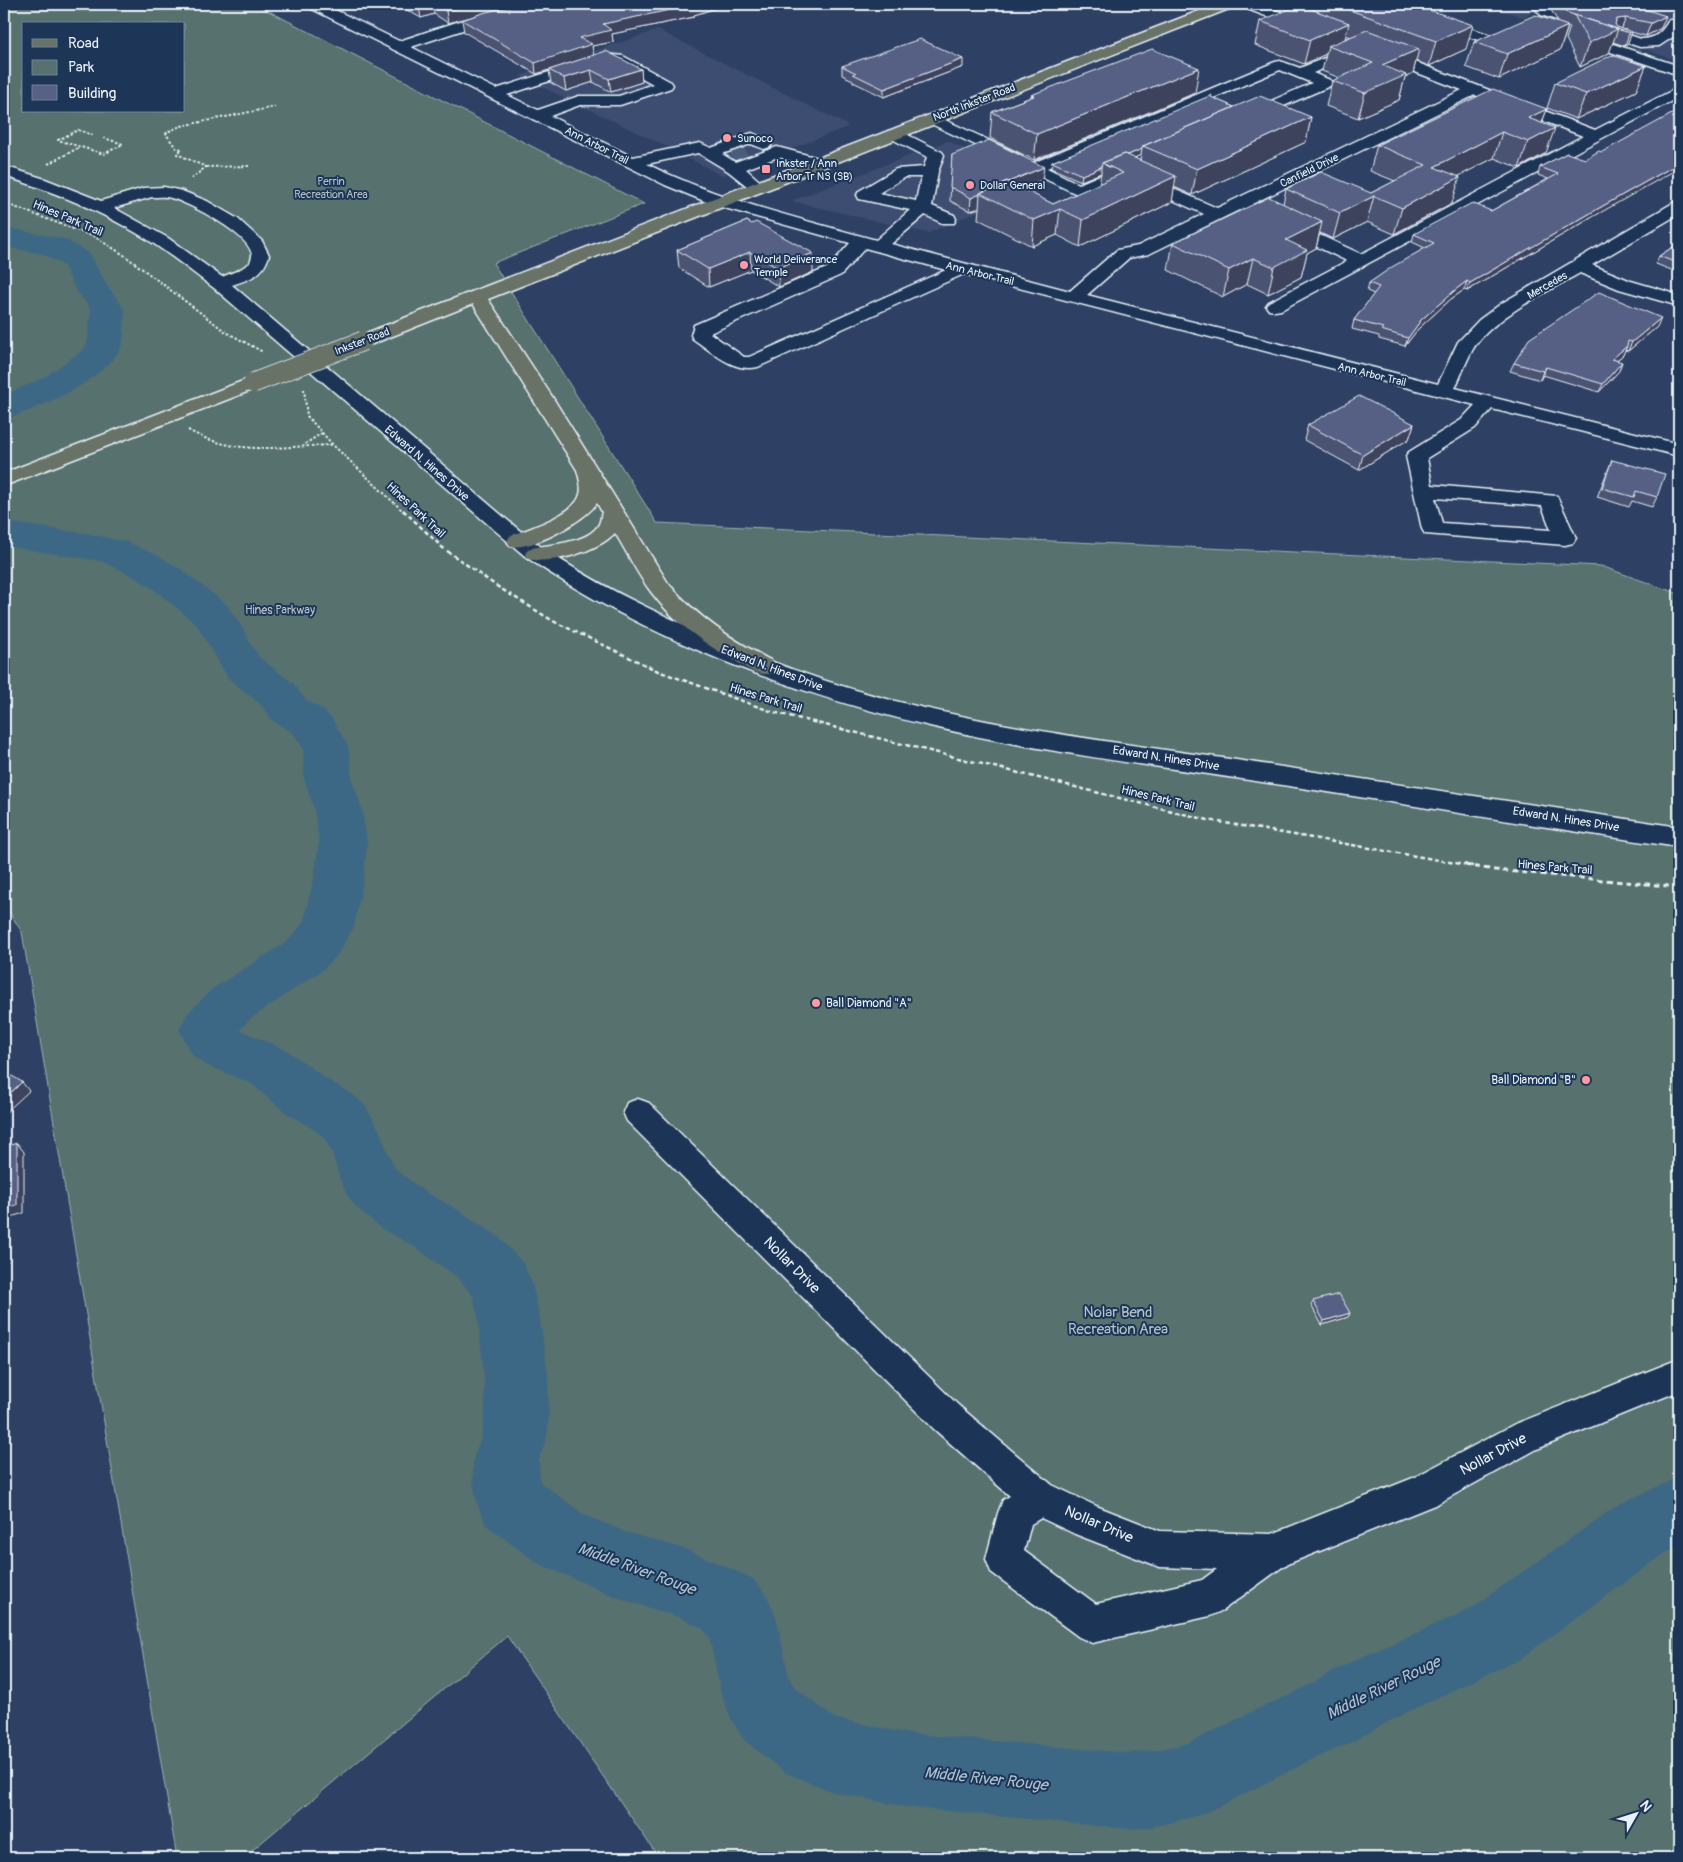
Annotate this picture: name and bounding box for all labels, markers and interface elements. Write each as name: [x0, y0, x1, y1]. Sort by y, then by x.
legend: [22, 22, 185, 112]
text: Road: [68, 34, 99, 53]
text: Park: [68, 58, 95, 77]
street label: North Inkster Road: [931, 81, 1017, 124]
text: Building: [68, 84, 116, 103]
street label: Ann Arbor Trail: [563, 124, 631, 167]
marker: Sunoco: [721, 132, 733, 144]
place label: Sunoco: [737, 132, 773, 145]
street label: Canfield Drive: [1278, 150, 1341, 190]
place label: Inkster / Ann Arbor Tr NS (SB): [776, 157, 853, 183]
marker: Inkster / Ann Arbor Tr NS (SB): [760, 163, 772, 175]
park label: Perrin Recreation Area: [294, 175, 368, 201]
marker: Dollar General: [964, 179, 976, 191]
place label: Dollar General: [980, 179, 1045, 192]
street label: Hines Park Trail: [30, 197, 105, 240]
place label: World Deliverance Temple: [754, 253, 838, 279]
marker: World Deliverance Temple: [738, 259, 750, 271]
street label: Ann Arbor Trail: [944, 259, 1015, 288]
street label: Mercedes: [1525, 269, 1570, 302]
street label: Inkster Road: [333, 325, 391, 358]
street label: Ann Arbor Trail: [1336, 360, 1407, 389]
street label: Edward N. Hines Drive: [381, 422, 472, 504]
street label: Hines Park Trail: [383, 479, 448, 542]
park label: Hines Parkway: [245, 603, 315, 618]
street label: Edward N. Hines Drive: [719, 642, 825, 695]
street label: Hines Park Trail: [728, 680, 804, 717]
street label: Edward N. Hines Drive: [1112, 743, 1220, 774]
street label: Hines Park Trail: [1120, 782, 1196, 815]
street label: Edward N. Hines Drive: [1512, 804, 1620, 835]
street label: Hines Park Trail: [1517, 857, 1593, 878]
place label: Ball Diamond "A": [826, 996, 912, 1011]
marker: Ball Diamond "A": [810, 997, 822, 1009]
place label: Ball Diamond "B": [1491, 1073, 1576, 1088]
marker: Ball Diamond "B": [1580, 1074, 1592, 1086]
street label: Nollar Drive: [759, 1233, 825, 1298]
park label: Nolar Bend Recreation Area: [1068, 1303, 1168, 1339]
street label: Nollar Drive: [1457, 1429, 1530, 1480]
street label: Nollar Drive: [1062, 1501, 1137, 1548]
water label: Middle River Rouge: [575, 1538, 700, 1600]
water label: Middle River Rouge: [1323, 1651, 1445, 1724]
water label: Middle River Rouge: [923, 1763, 1051, 1796]
north arrow: [1610, 1790, 1660, 1840]
text: N: [1636, 1797, 1655, 1815]

